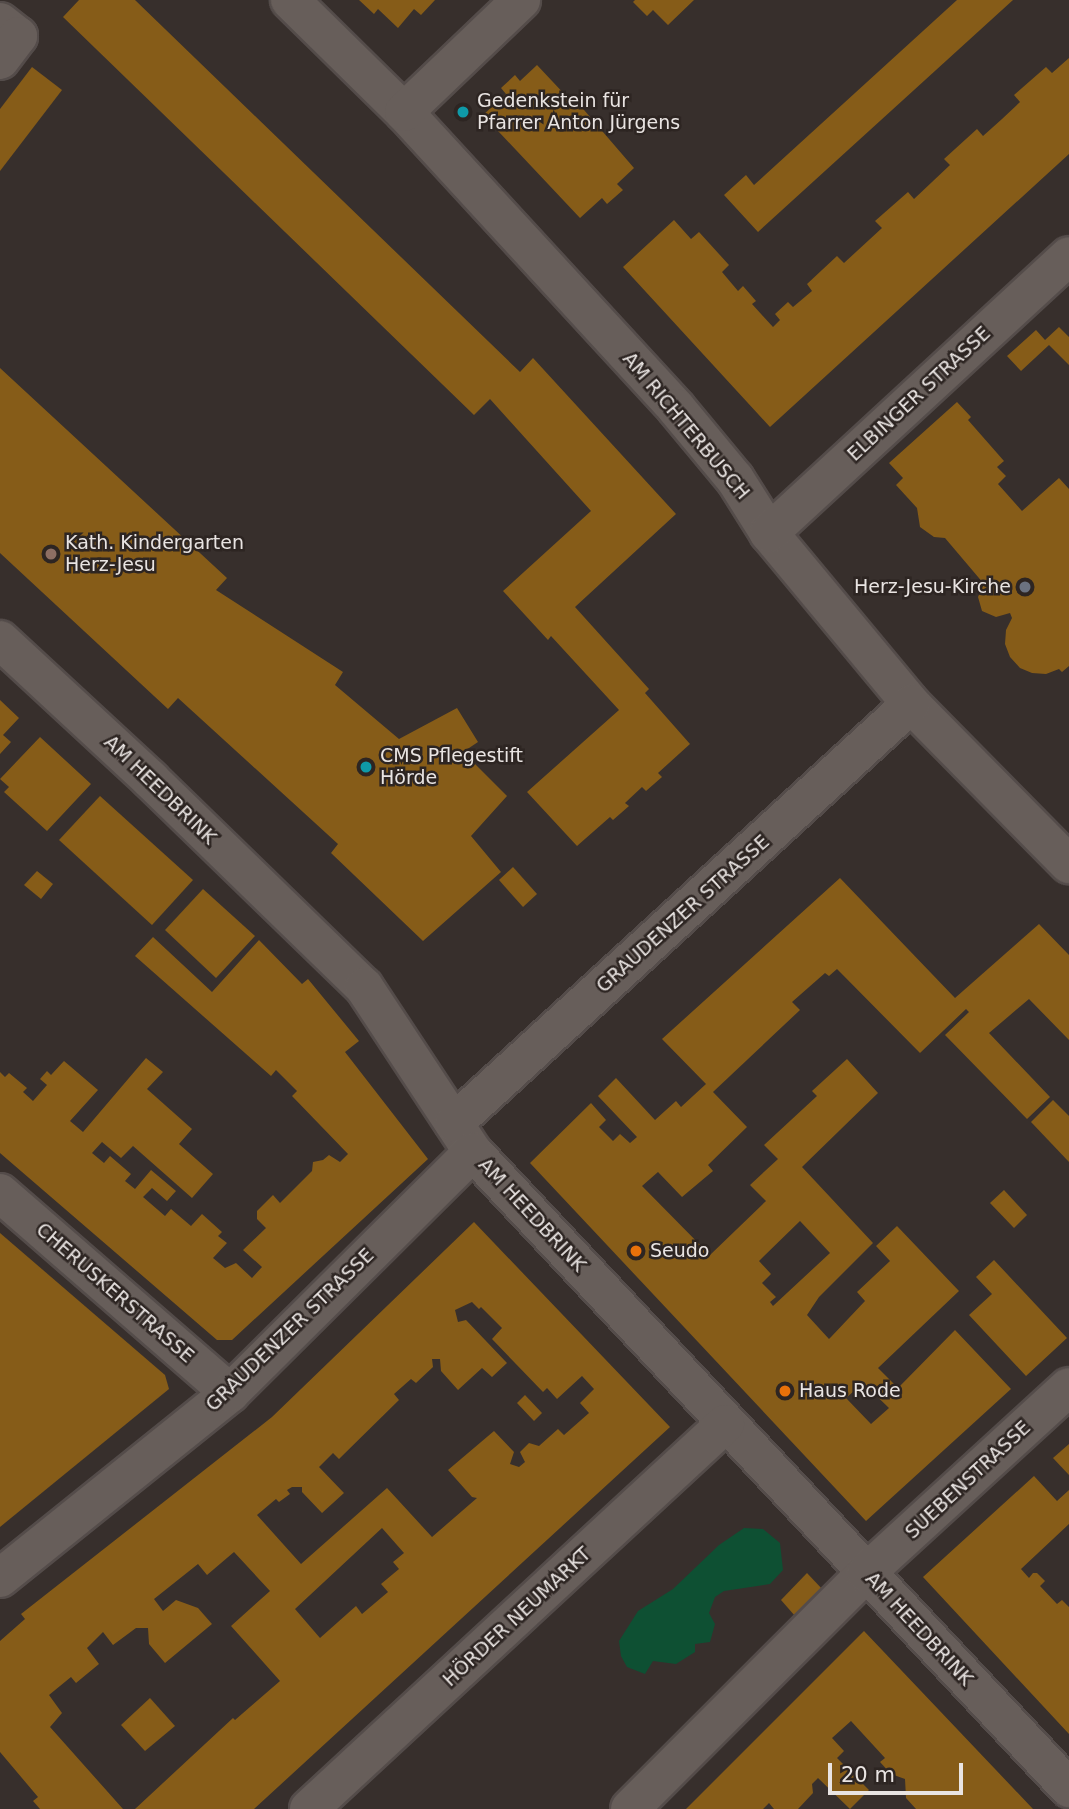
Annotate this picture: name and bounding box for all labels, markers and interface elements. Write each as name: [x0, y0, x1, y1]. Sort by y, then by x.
place label: Gedenkstein für Pfarrer Anton Jürgens: [477, 90, 680, 134]
marker: Gedenkstein für Pfarrer Anton Jürgens: [455, 104, 471, 120]
street label: ELBINGER STRASSE: [843, 322, 995, 466]
street label: AM RICHTERBUSCH: [618, 348, 754, 504]
place label: Kath. Kindergarten Herz-Jesu: [65, 532, 244, 576]
marker: Kath. Kindergarten Herz-Jesu: [43, 546, 59, 562]
place label: Herz-Jesu-Kirche: [854, 576, 1011, 598]
marker: Herz-Jesu-Kirche: [1017, 579, 1033, 595]
street label: AM HEEDBRINK: [99, 731, 221, 849]
place label: CMS Pflegestift Hörde: [380, 745, 523, 789]
marker: CMS Pflegestift Hörde: [358, 759, 374, 775]
street label: GRAUDENZER STRASSE: [592, 830, 774, 998]
street label: AM HEEDBRINK: [474, 1154, 590, 1276]
street label: CHERUSKERSTRASSE: [31, 1218, 199, 1368]
place label: Seudo: [650, 1240, 709, 1262]
marker: Seudo: [628, 1243, 644, 1259]
street label: GRAUDENZER STRASSE: [201, 1244, 379, 1416]
place label: Haus Rode: [799, 1380, 901, 1402]
marker: Haus Rode: [777, 1383, 793, 1399]
street label: SUEBENSTRASSE: [901, 1416, 1035, 1544]
street label: HÖRDER NEUMARKT: [438, 1543, 596, 1691]
street label: AM HEEDBRINK: [861, 1568, 977, 1690]
scale bar: [831, 1750, 966, 1794]
text: 20 m: [841, 1763, 895, 1787]

